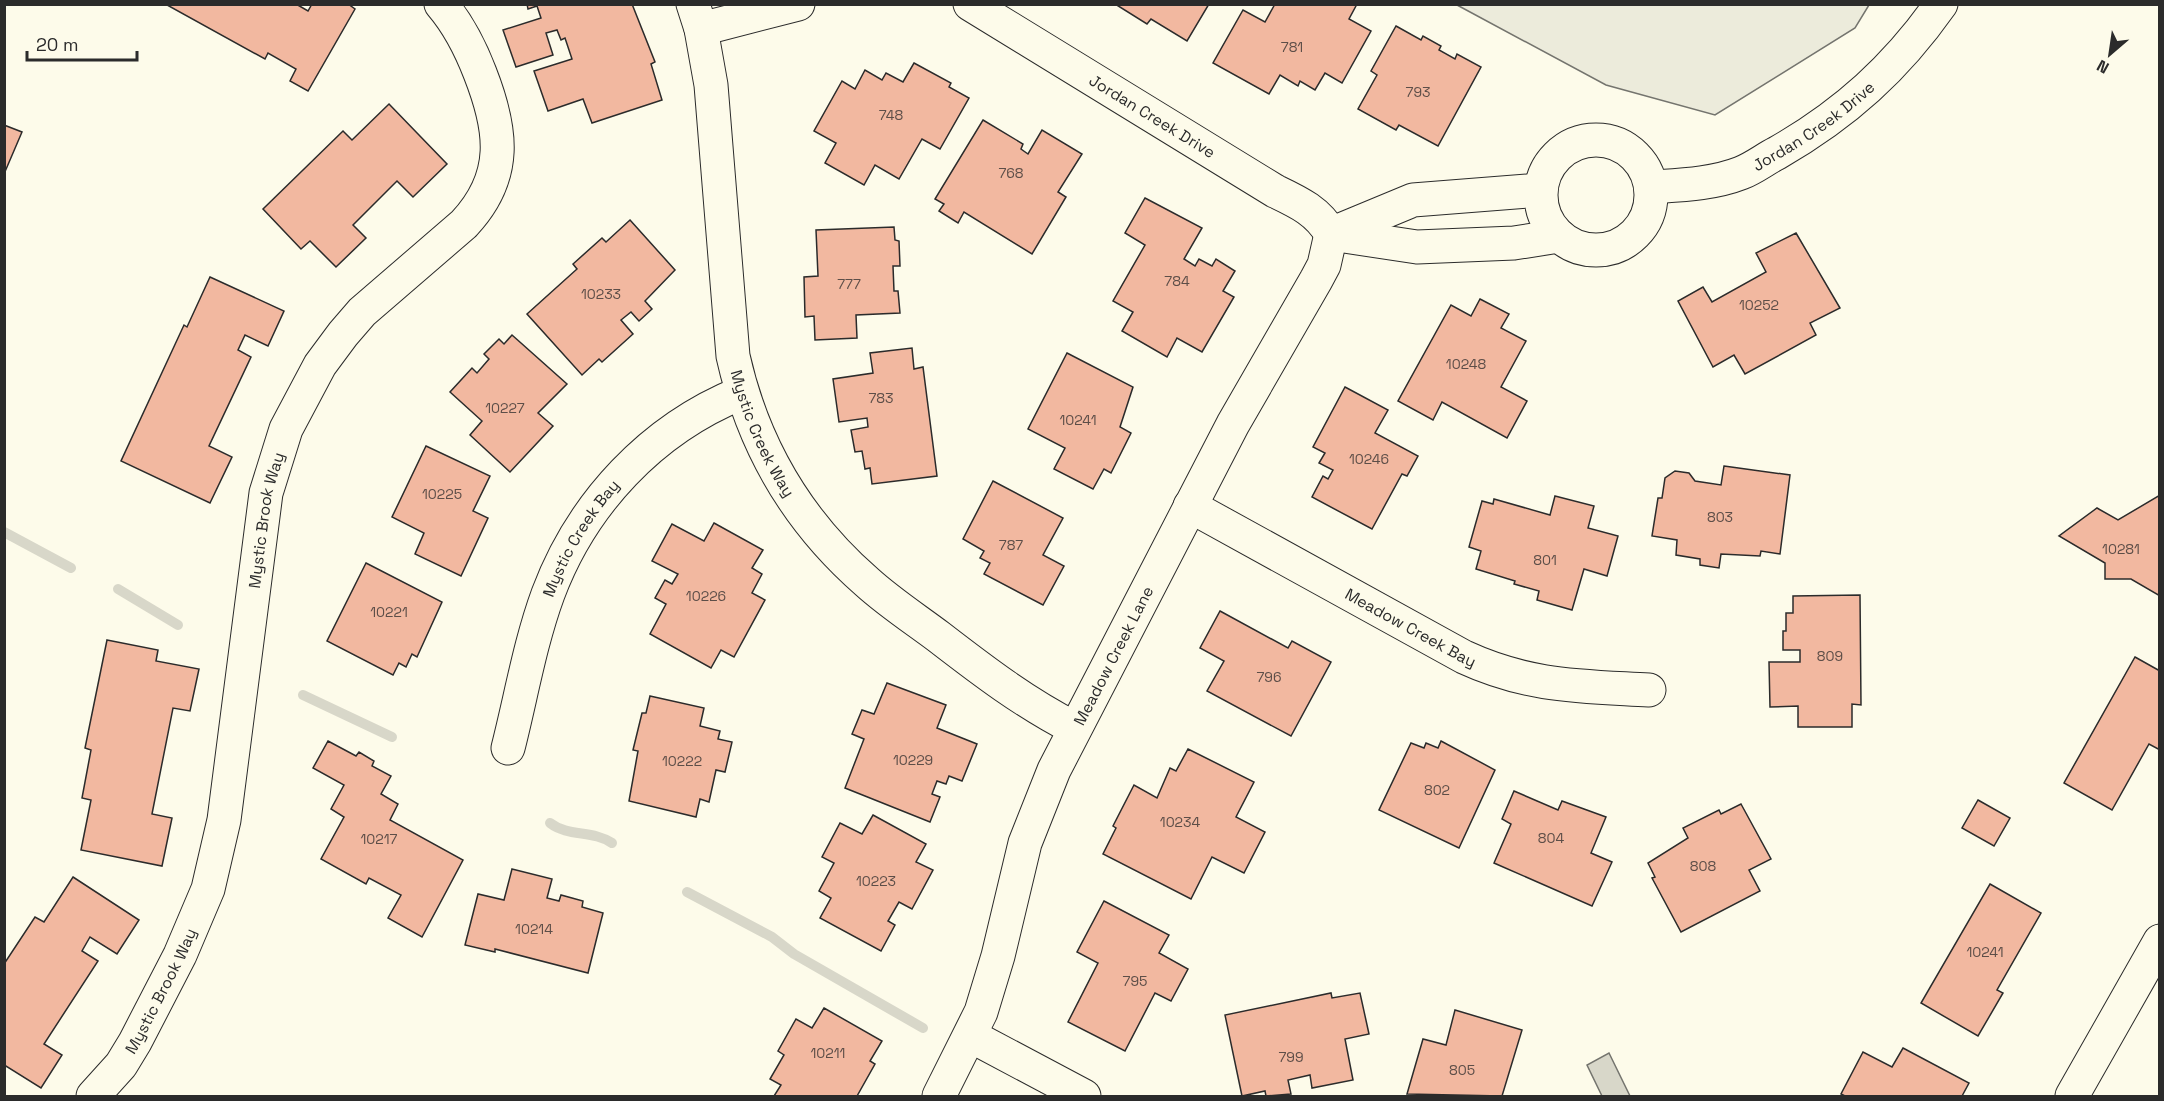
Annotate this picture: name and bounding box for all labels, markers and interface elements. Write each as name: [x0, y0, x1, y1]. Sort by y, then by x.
scale bar: [27, 24, 136, 62]
north arrow: [2080, 24, 2140, 84]
text: 20 m: [36, 33, 79, 56]
house number: 781: [1281, 38, 1303, 56]
text: N: [2093, 55, 2113, 78]
street label: Jordan Creek Drive: [1085, 69, 1219, 163]
street label: Jordan Creek Drive: [1748, 76, 1879, 176]
house number: 793: [1406, 83, 1430, 101]
house number: 748: [879, 106, 904, 124]
house number: 768: [998, 164, 1024, 182]
house number: 784: [1164, 272, 1190, 290]
house number: 777: [837, 275, 861, 293]
house number: 10233: [581, 285, 621, 303]
house number: 10252: [1739, 296, 1779, 314]
house number: 10248: [1446, 355, 1486, 373]
street label: Mystic Creek Way: [726, 367, 800, 501]
house number: 783: [868, 389, 894, 407]
house number: 10227: [485, 399, 525, 417]
house number: 10241: [1059, 411, 1097, 429]
street label: Mystic Brook Way: [243, 450, 289, 590]
house number: 10246: [1349, 450, 1389, 468]
street label: Mystic Creek Bay: [537, 475, 624, 600]
house number: 10225: [422, 485, 462, 503]
house number: 803: [1707, 508, 1733, 526]
house number: 787: [999, 536, 1023, 554]
house number: 10281: [2102, 540, 2140, 558]
house number: 801: [1533, 551, 1557, 569]
street label: Meadow Creek Lane: [1068, 582, 1158, 729]
street label: Meadow Creek Bay: [1342, 583, 1480, 672]
house number: 10226: [686, 587, 726, 605]
house number: 10221: [370, 603, 408, 621]
house number: 809: [1817, 647, 1843, 665]
house number: 796: [1256, 668, 1282, 686]
house number: 10229: [893, 751, 933, 769]
house number: 10222: [662, 752, 702, 770]
house number: 802: [1424, 781, 1450, 799]
house number: 10234: [1160, 813, 1200, 831]
house number: 804: [1538, 829, 1564, 847]
house number: 10217: [360, 830, 398, 848]
house number: 808: [1690, 857, 1716, 875]
house number: 10223: [856, 872, 896, 890]
house number: 10214: [515, 920, 553, 938]
street label: Mystic Brook Way: [120, 925, 201, 1058]
house number: 10241: [1966, 943, 2004, 961]
house number: 795: [1123, 972, 1147, 990]
house number: 10211: [811, 1044, 845, 1062]
house number: 799: [1278, 1048, 1304, 1066]
house number: 805: [1449, 1061, 1475, 1079]

